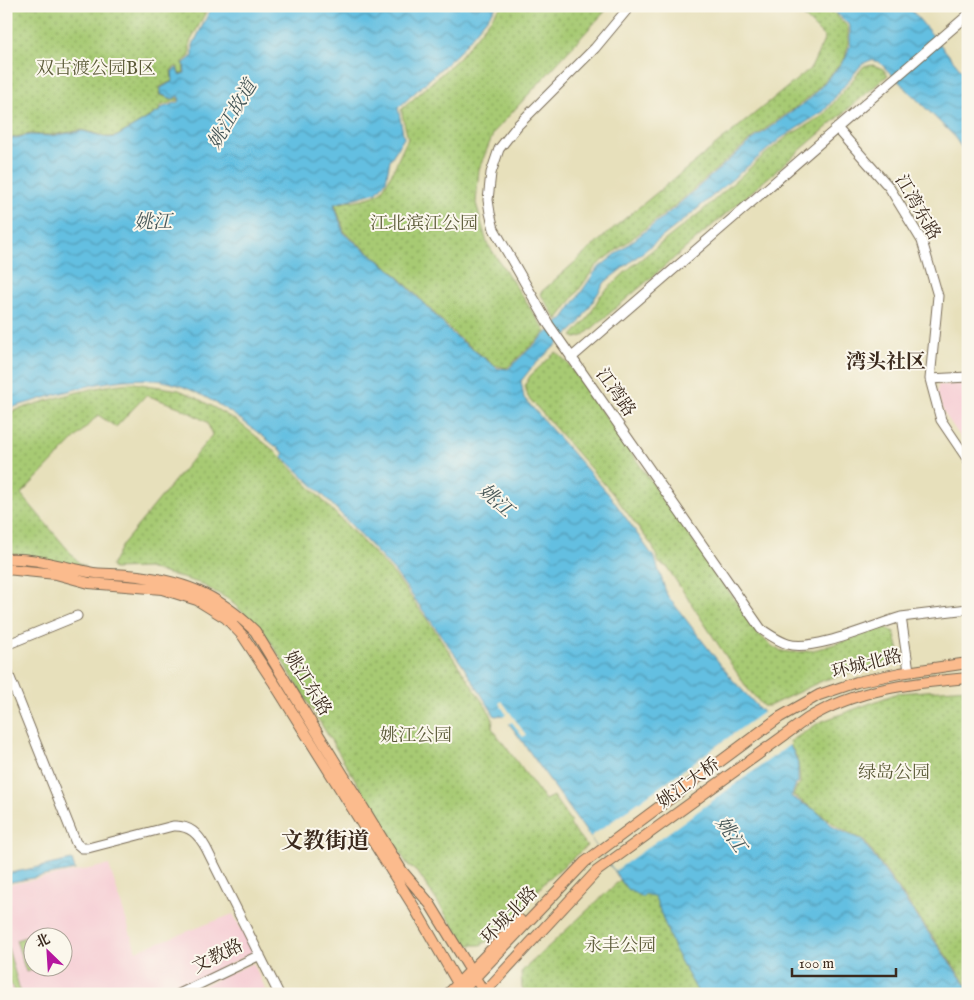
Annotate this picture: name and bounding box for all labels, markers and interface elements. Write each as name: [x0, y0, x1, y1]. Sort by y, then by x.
park label: 双古渡公园B区: [36, 58, 156, 81]
water label: 姚江故道: [203, 74, 264, 154]
street label: 江湾东路: [889, 171, 945, 245]
water label: 姚江: [134, 211, 175, 235]
park label: 江北滨江公园: [370, 213, 478, 236]
district label: 湾头社区: [846, 350, 926, 375]
street label: 江湾路: [590, 364, 640, 422]
water label: 姚江: [473, 479, 519, 525]
street label: 环城北路: [829, 645, 905, 685]
street label: 姚江东路: [278, 647, 336, 721]
park label: 姚江公园: [380, 725, 452, 748]
street label: 姚江大桥: [653, 754, 725, 814]
park label: 绿岛公园: [858, 762, 930, 785]
water label: 姚江: [709, 813, 752, 860]
district label: 文教街道: [281, 828, 369, 856]
street label: 环城北路: [477, 882, 543, 950]
north arrow: [22, 928, 72, 978]
text: 北: [33, 930, 53, 952]
street label: 文教路: [189, 935, 247, 979]
park label: 永丰公园: [584, 935, 656, 958]
scale bar: [792, 945, 895, 977]
text: 100 m: [799, 954, 835, 973]

